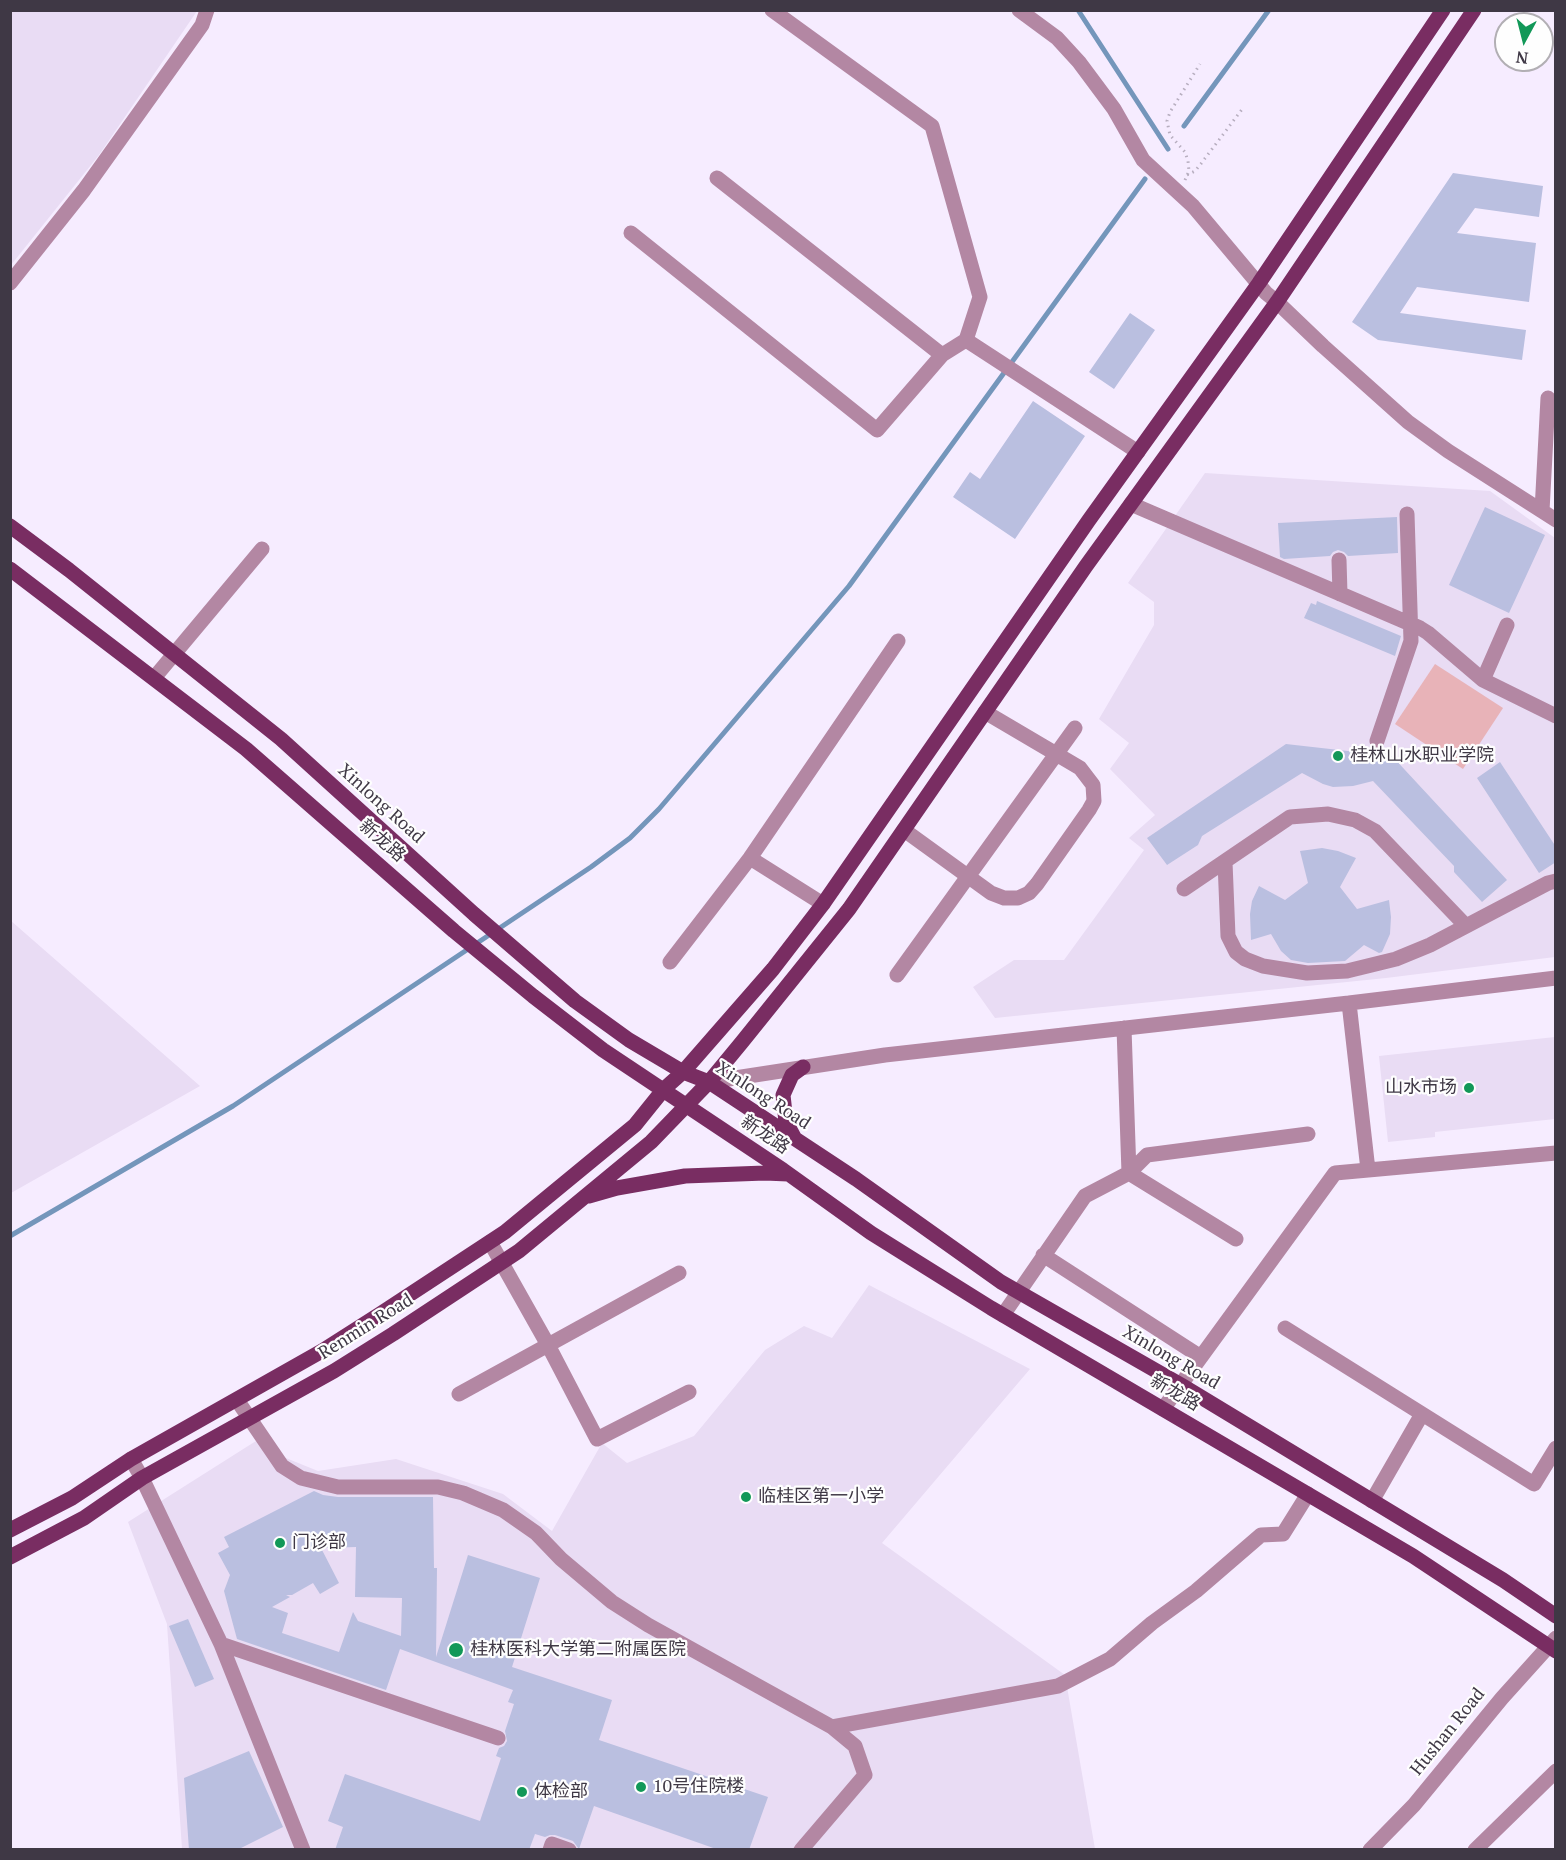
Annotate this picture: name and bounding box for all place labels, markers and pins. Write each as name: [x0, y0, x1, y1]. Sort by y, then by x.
place label: 桂林山水职业学院: [1350, 745, 1494, 767]
marker: 桂林山水职业学院: [1331, 749, 1345, 763]
place label: 山水市场: [1385, 1077, 1457, 1099]
marker: 山水市场: [1462, 1081, 1476, 1095]
place label: 临桂区第一小学: [758, 1486, 884, 1508]
marker: 临桂区第一小学: [739, 1490, 753, 1504]
place label: 门诊部: [292, 1532, 346, 1554]
marker: 门诊部: [273, 1536, 287, 1550]
place label: 桂林医科大学第二附属医院: [470, 1639, 686, 1661]
marker: 桂林医科大学第二附属医院: [447, 1641, 465, 1659]
place label: 10号住院楼: [653, 1776, 744, 1798]
marker: 10号住院楼: [634, 1780, 648, 1794]
place label: 体检部: [534, 1781, 588, 1803]
marker: 体检部: [515, 1785, 529, 1799]

